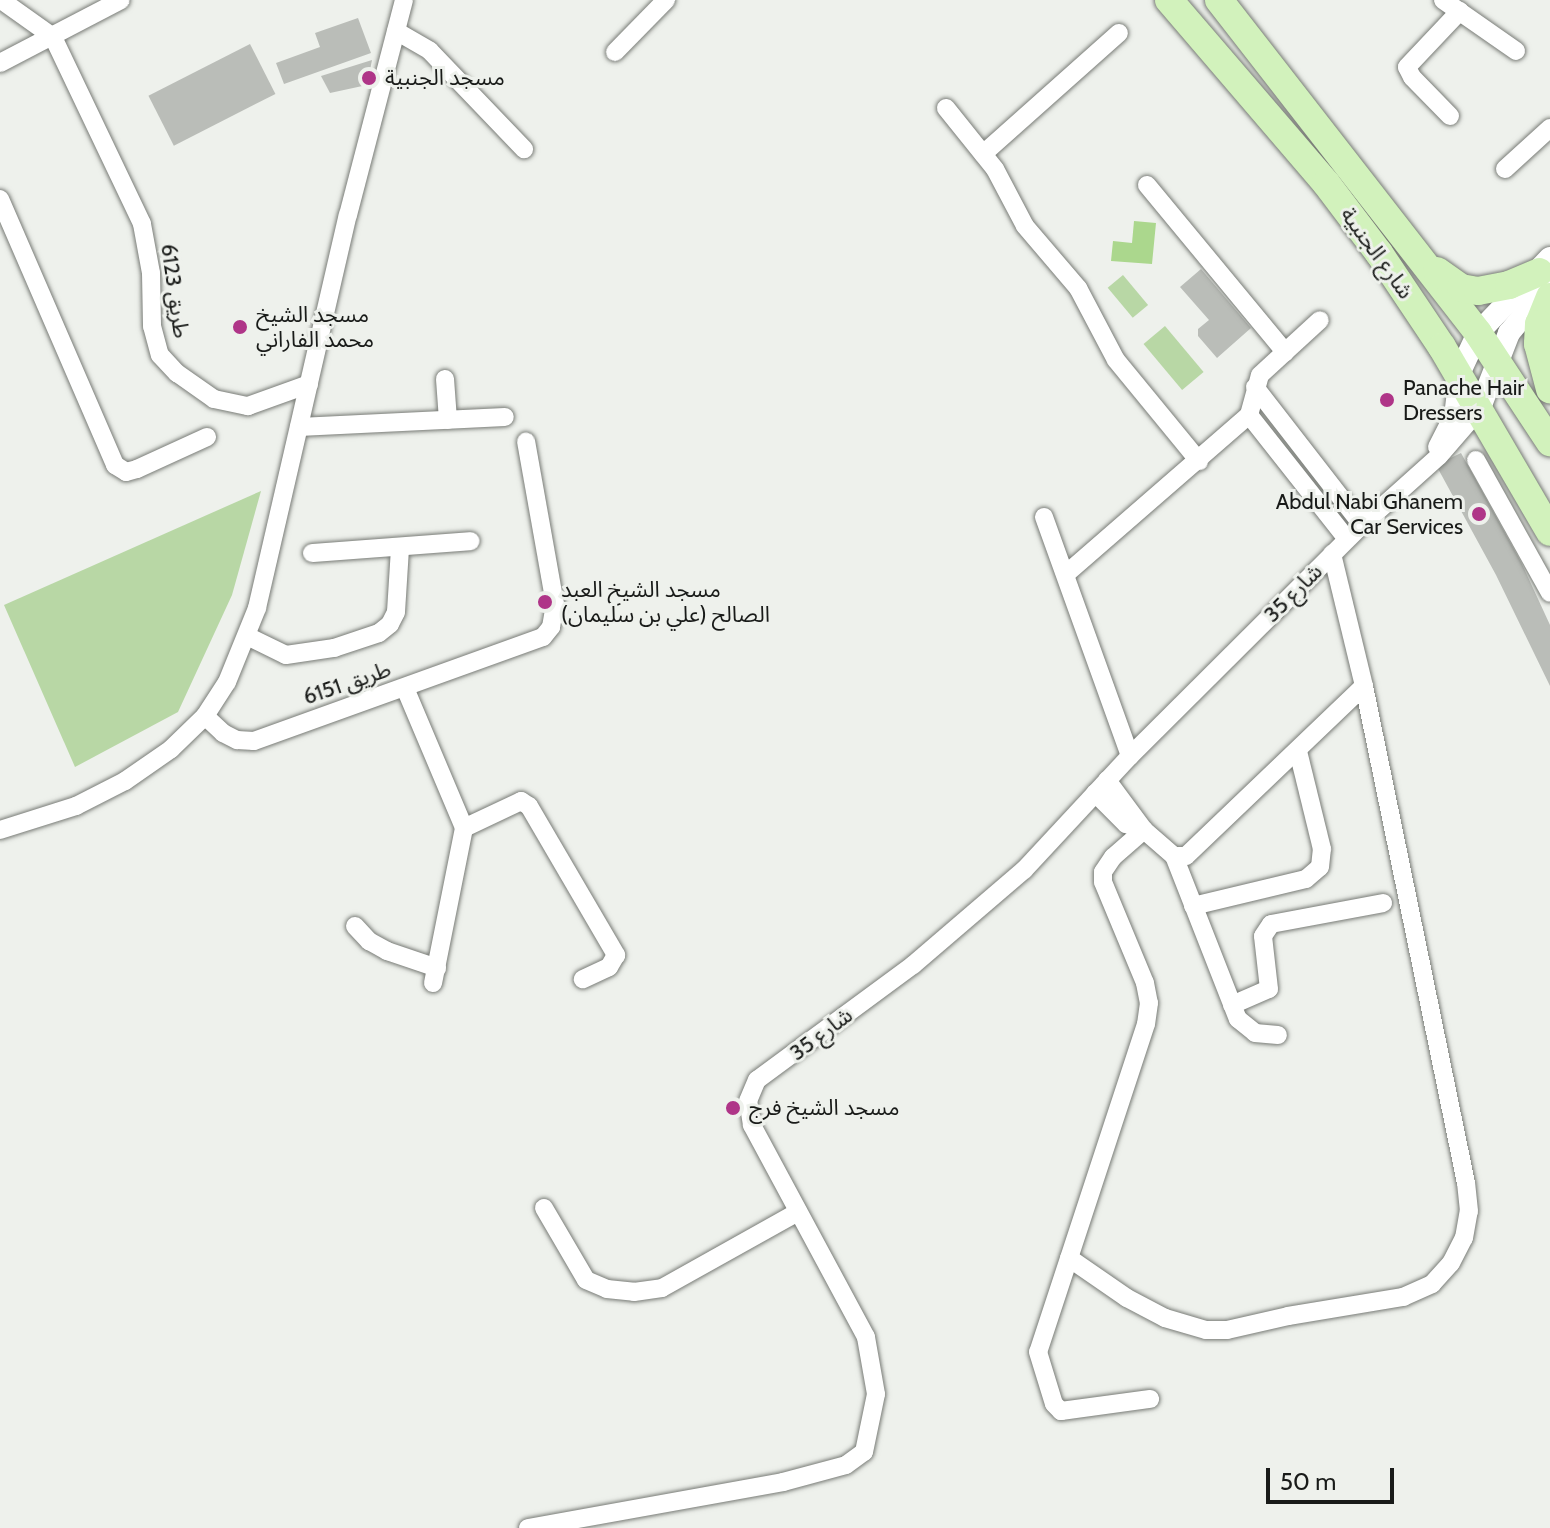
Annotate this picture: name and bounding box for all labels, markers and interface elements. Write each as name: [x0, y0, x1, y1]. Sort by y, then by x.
place label: مسجد الجنبية: [385, 65, 505, 91]
marker: مسجد الجنبية: [360, 69, 378, 87]
street label: شارع الجنبية: [1335, 202, 1419, 304]
street label: طريق 6123: [155, 242, 195, 340]
place label: مسجد الشيخ محمد الفاراني: [256, 301, 374, 352]
marker: مسجد الشيخ محمد الفاراني: [231, 318, 249, 336]
place label: Panache Hair Dressers: [1403, 374, 1524, 426]
marker: Panache Hair Dressers: [1378, 391, 1396, 409]
place label: Abdul Nabi Ghanem Car Services: [1276, 488, 1463, 540]
marker: Abdul Nabi Ghanem Car Services: [1470, 505, 1488, 523]
street label: شارع 35: [1258, 558, 1328, 628]
place label: مسجد الشيخ العبد الصالح (علي بن سليمان): [561, 576, 770, 628]
marker: مسجد الشيخ العبد الصالح (علي بن سليمان): [536, 593, 554, 611]
street label: طريق 6151: [300, 656, 394, 710]
street label: شارع 35: [784, 1002, 858, 1066]
place label: مسجد الشيخ فرج: [749, 1095, 900, 1121]
marker: مسجد الشيخ فرج: [724, 1099, 742, 1117]
scale bar: [1270, 1452, 1398, 1502]
text: 50 m: [1280, 1467, 1336, 1496]

